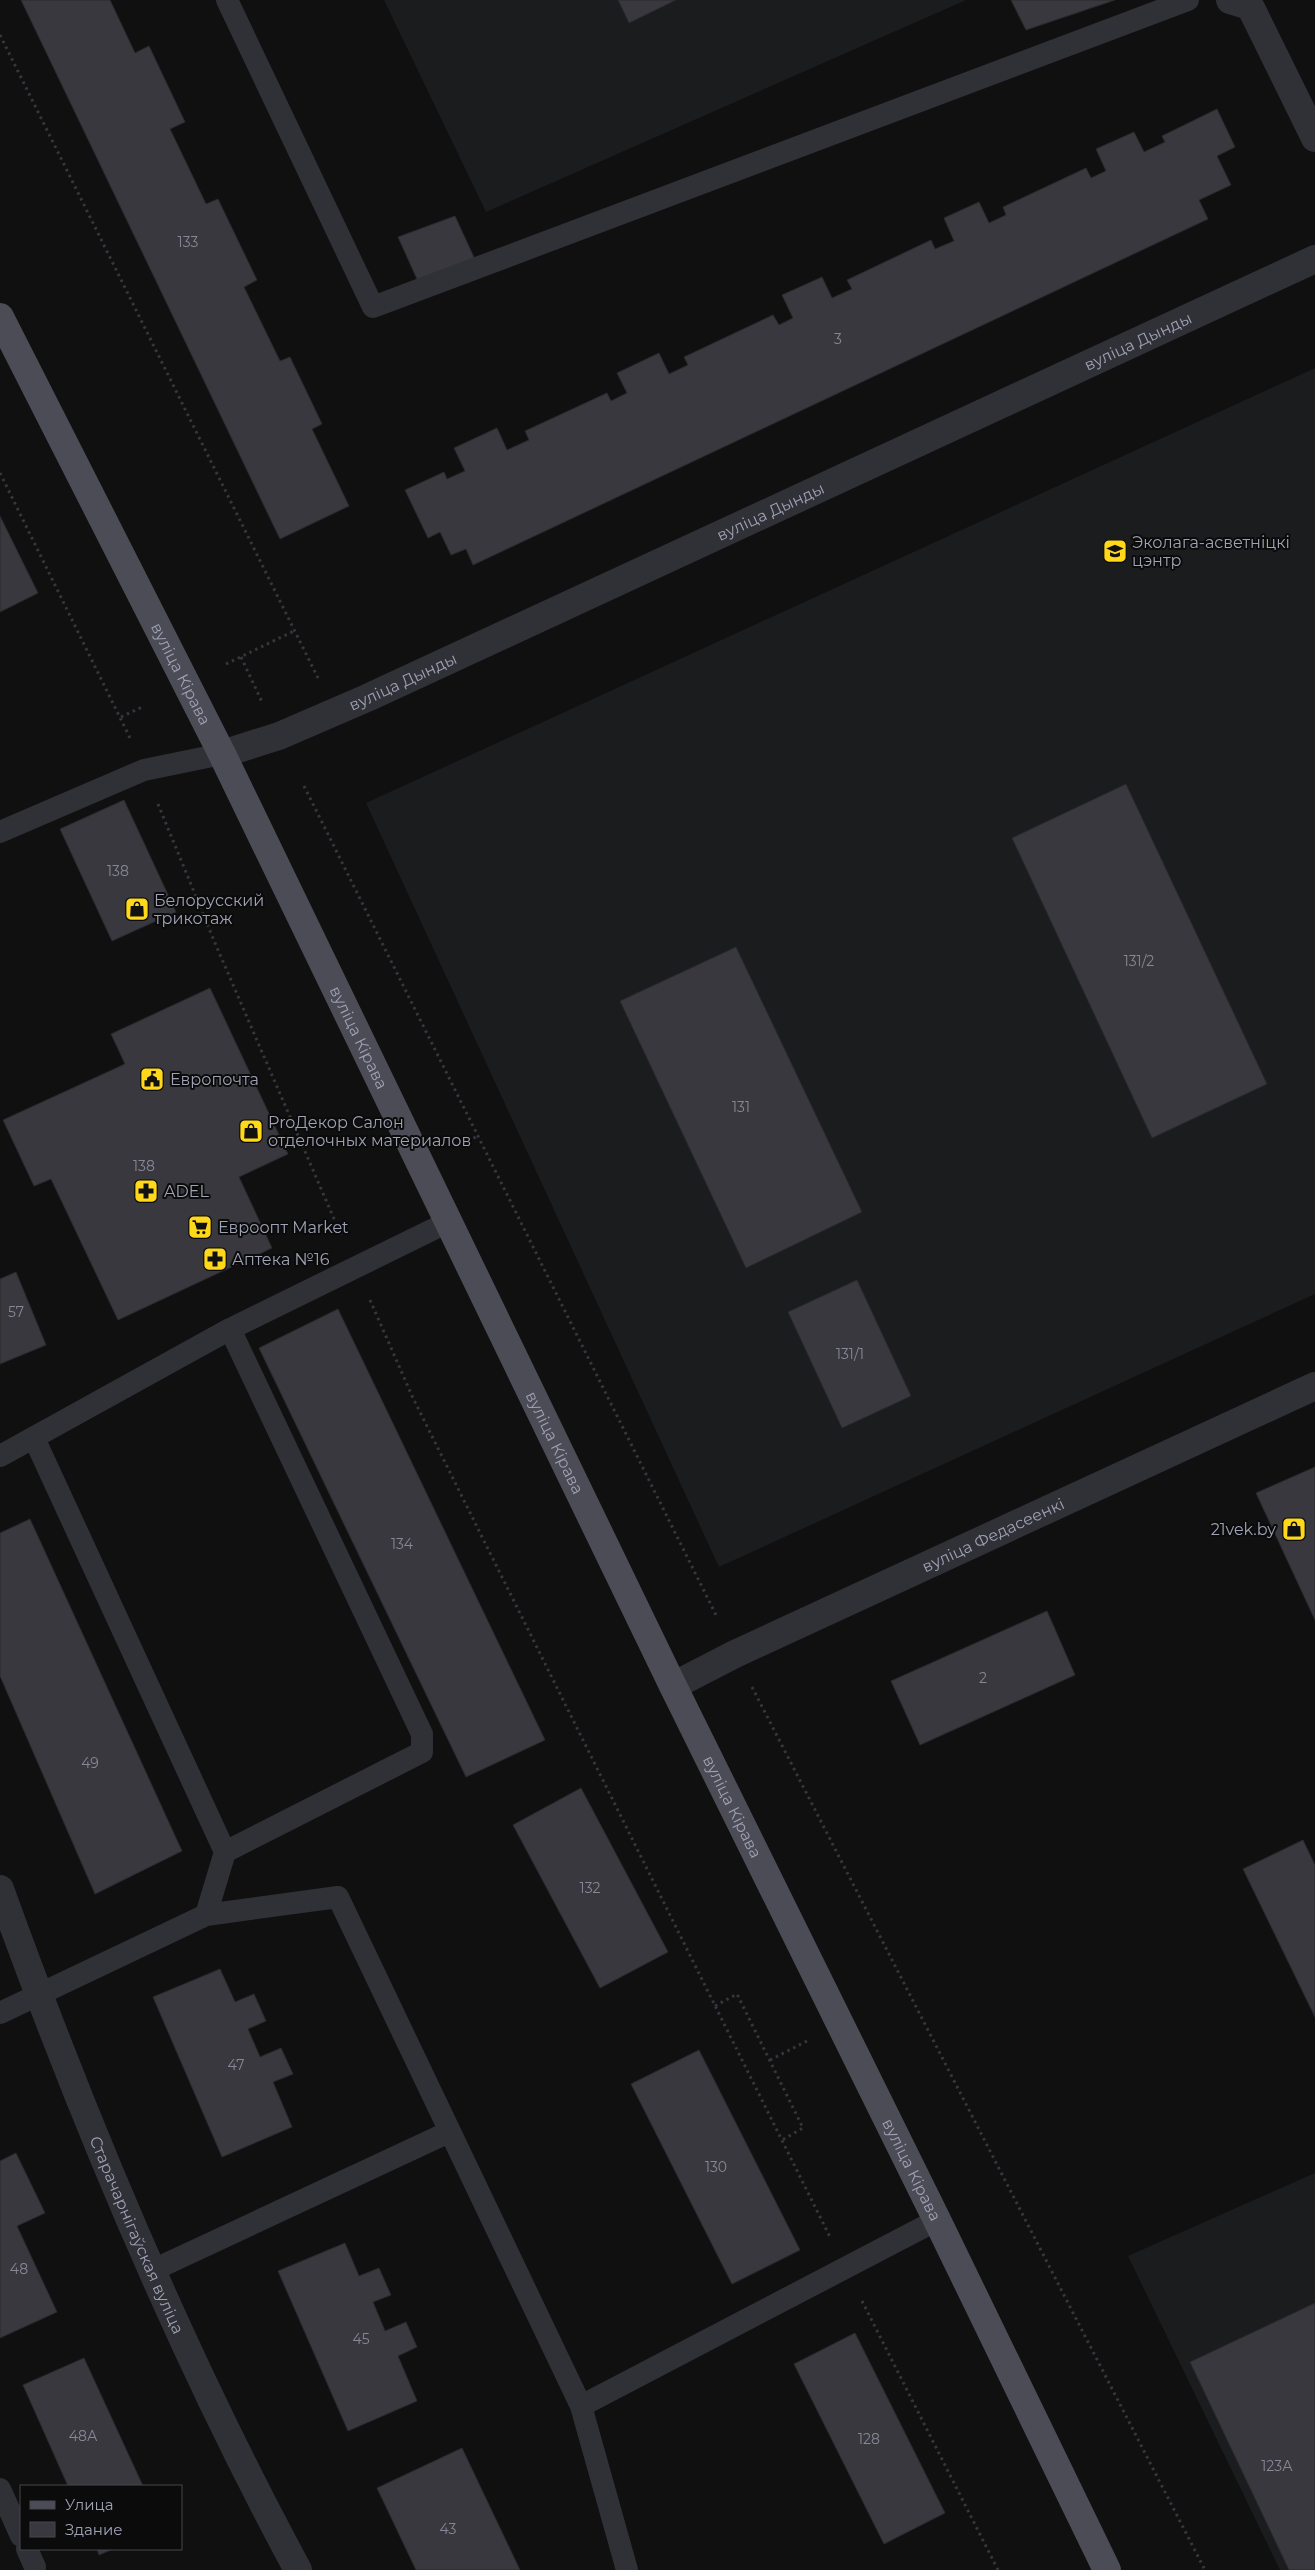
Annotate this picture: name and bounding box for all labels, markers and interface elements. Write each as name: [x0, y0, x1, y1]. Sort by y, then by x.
house number: 133: [178, 233, 198, 251]
street label: вуліца Дынды: [1081, 308, 1195, 375]
house number: 3: [834, 330, 842, 348]
street label: вуліца Дынды: [714, 479, 827, 545]
place label: Эколага-асветніцкі цэнтр: [1132, 533, 1290, 570]
school or university icon: Эколага-асветніцкі цэнтр: [1102, 538, 1128, 564]
street label: вуліца Кірава: [147, 620, 215, 728]
street label: вуліца Дынды: [346, 649, 460, 715]
house number: 138: [107, 862, 129, 880]
place label: Белорусский трикотаж: [154, 891, 264, 928]
shop icon: Белорусский трикотаж: [124, 896, 150, 922]
house number: 131/2: [1124, 952, 1154, 970]
street label: вуліца Кірава: [326, 983, 392, 1092]
public building icon: Европочта: [139, 1066, 165, 1092]
place label: Европочта: [170, 1070, 259, 1089]
house number: 131: [732, 1098, 750, 1116]
place label: ProДекор Салон отделочных материалов: [268, 1113, 471, 1150]
shop icon: ProДекор Салон отделочных материалов: [238, 1118, 264, 1144]
house number: 138: [133, 1157, 155, 1175]
pharmacy icon: ADEL: [133, 1178, 159, 1204]
place label: ADEL: [164, 1182, 209, 1201]
supermarket icon: Евроопт Market: [187, 1214, 213, 1240]
place label: Евроопт Market: [218, 1218, 349, 1237]
pharmacy icon: Аптека №16: [202, 1246, 228, 1272]
place label: Аптека №16: [232, 1250, 330, 1269]
house number: 57: [8, 1303, 24, 1321]
house number: 131/1: [836, 1345, 864, 1363]
street label: вуліца Кірава: [522, 1388, 588, 1497]
street label: вуліца Федасеенкі: [919, 1494, 1067, 1576]
shop icon: 21vek.by: [1281, 1516, 1307, 1542]
place label: 21vek.by: [1211, 1520, 1276, 1539]
house number: 134: [391, 1535, 414, 1553]
house number: 2: [979, 1669, 987, 1687]
street label: вуліца Кірава: [699, 1752, 765, 1861]
house number: 49: [81, 1754, 99, 1772]
house number: 132: [580, 1879, 600, 1897]
house number: 47: [228, 2056, 244, 2074]
street label: вуліца Кірава: [878, 2115, 945, 2224]
street label: Старачарнігаўская вуліца: [86, 2133, 188, 2337]
house number: 130: [705, 2158, 727, 2176]
house number: 48: [10, 2260, 28, 2278]
house number: 45: [352, 2330, 370, 2348]
house number: 48А: [69, 2427, 98, 2445]
house number: 128: [858, 2430, 880, 2448]
house number: 123А: [1261, 2457, 1293, 2475]
legend: [20, 2485, 182, 2550]
text: Улица: [65, 2495, 113, 2514]
text: Здание: [65, 2520, 123, 2539]
house number: 43: [440, 2520, 457, 2538]

